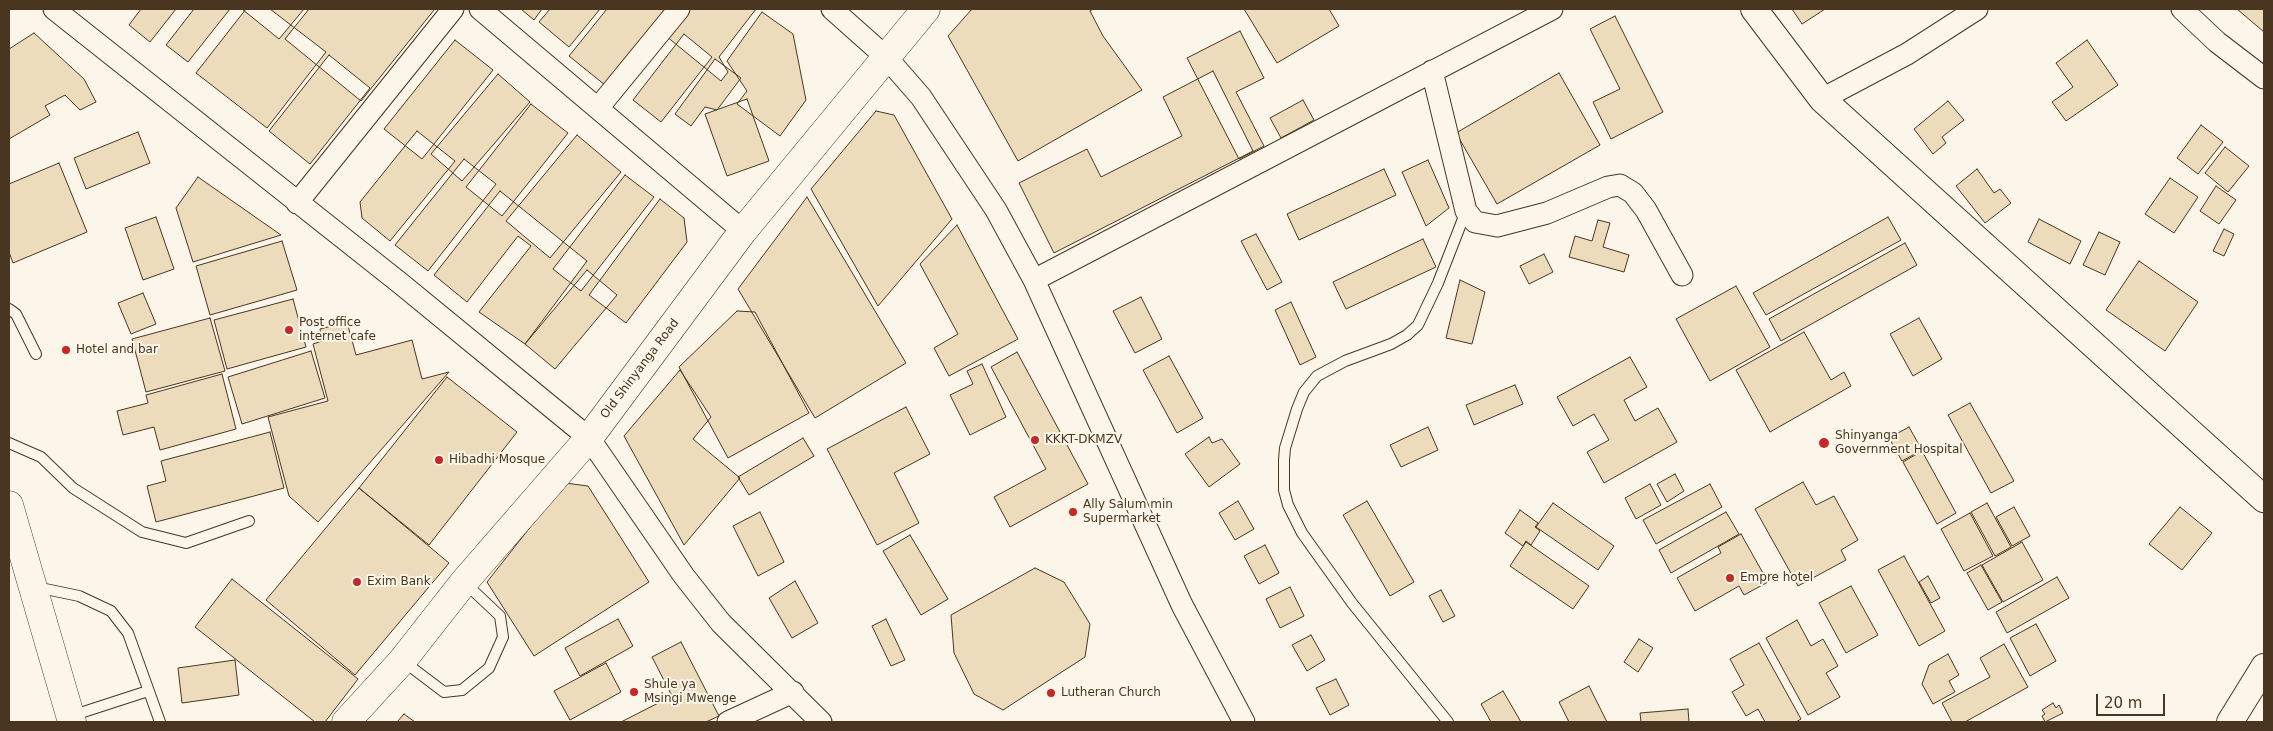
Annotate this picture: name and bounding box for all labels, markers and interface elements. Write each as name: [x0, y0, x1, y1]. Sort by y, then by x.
place label: Post office internet cafe: [299, 316, 376, 344]
street label: Old Shinyanga Road: [598, 316, 682, 422]
marker: Post office internet cafe: [283, 324, 295, 336]
place label: Hotel and bar: [76, 343, 158, 357]
marker: Hotel and bar: [60, 344, 72, 356]
place label: Shinyanga Government Hospital: [1835, 429, 1963, 457]
place label: KKKT-DKMZV: [1045, 433, 1122, 447]
marker: KKKT-DKMZV: [1029, 434, 1041, 446]
marker: Shinyanga Government Hospital: [1817, 436, 1831, 450]
place label: Hibadhi Mosque: [449, 453, 545, 467]
marker: Hibadhi Mosque: [433, 454, 445, 466]
place label: Ally Salum min Supermarket: [1083, 498, 1173, 526]
marker: Ally Salum min Supermarket: [1067, 506, 1079, 518]
place label: Empre hotel: [1740, 571, 1813, 585]
marker: Empre hotel: [1724, 572, 1736, 584]
place label: Exim Bank: [367, 575, 431, 589]
marker: Exim Bank: [351, 576, 363, 588]
place label: Shule ya Msingi Mwenge: [644, 678, 736, 706]
scale bar: [2098, 684, 2167, 716]
marker: Shule ya Msingi Mwenge: [628, 686, 640, 698]
place label: Lutheran Church: [1061, 686, 1161, 700]
marker: Lutheran Church: [1045, 687, 1057, 699]
text: 20 m: [2104, 694, 2142, 712]

